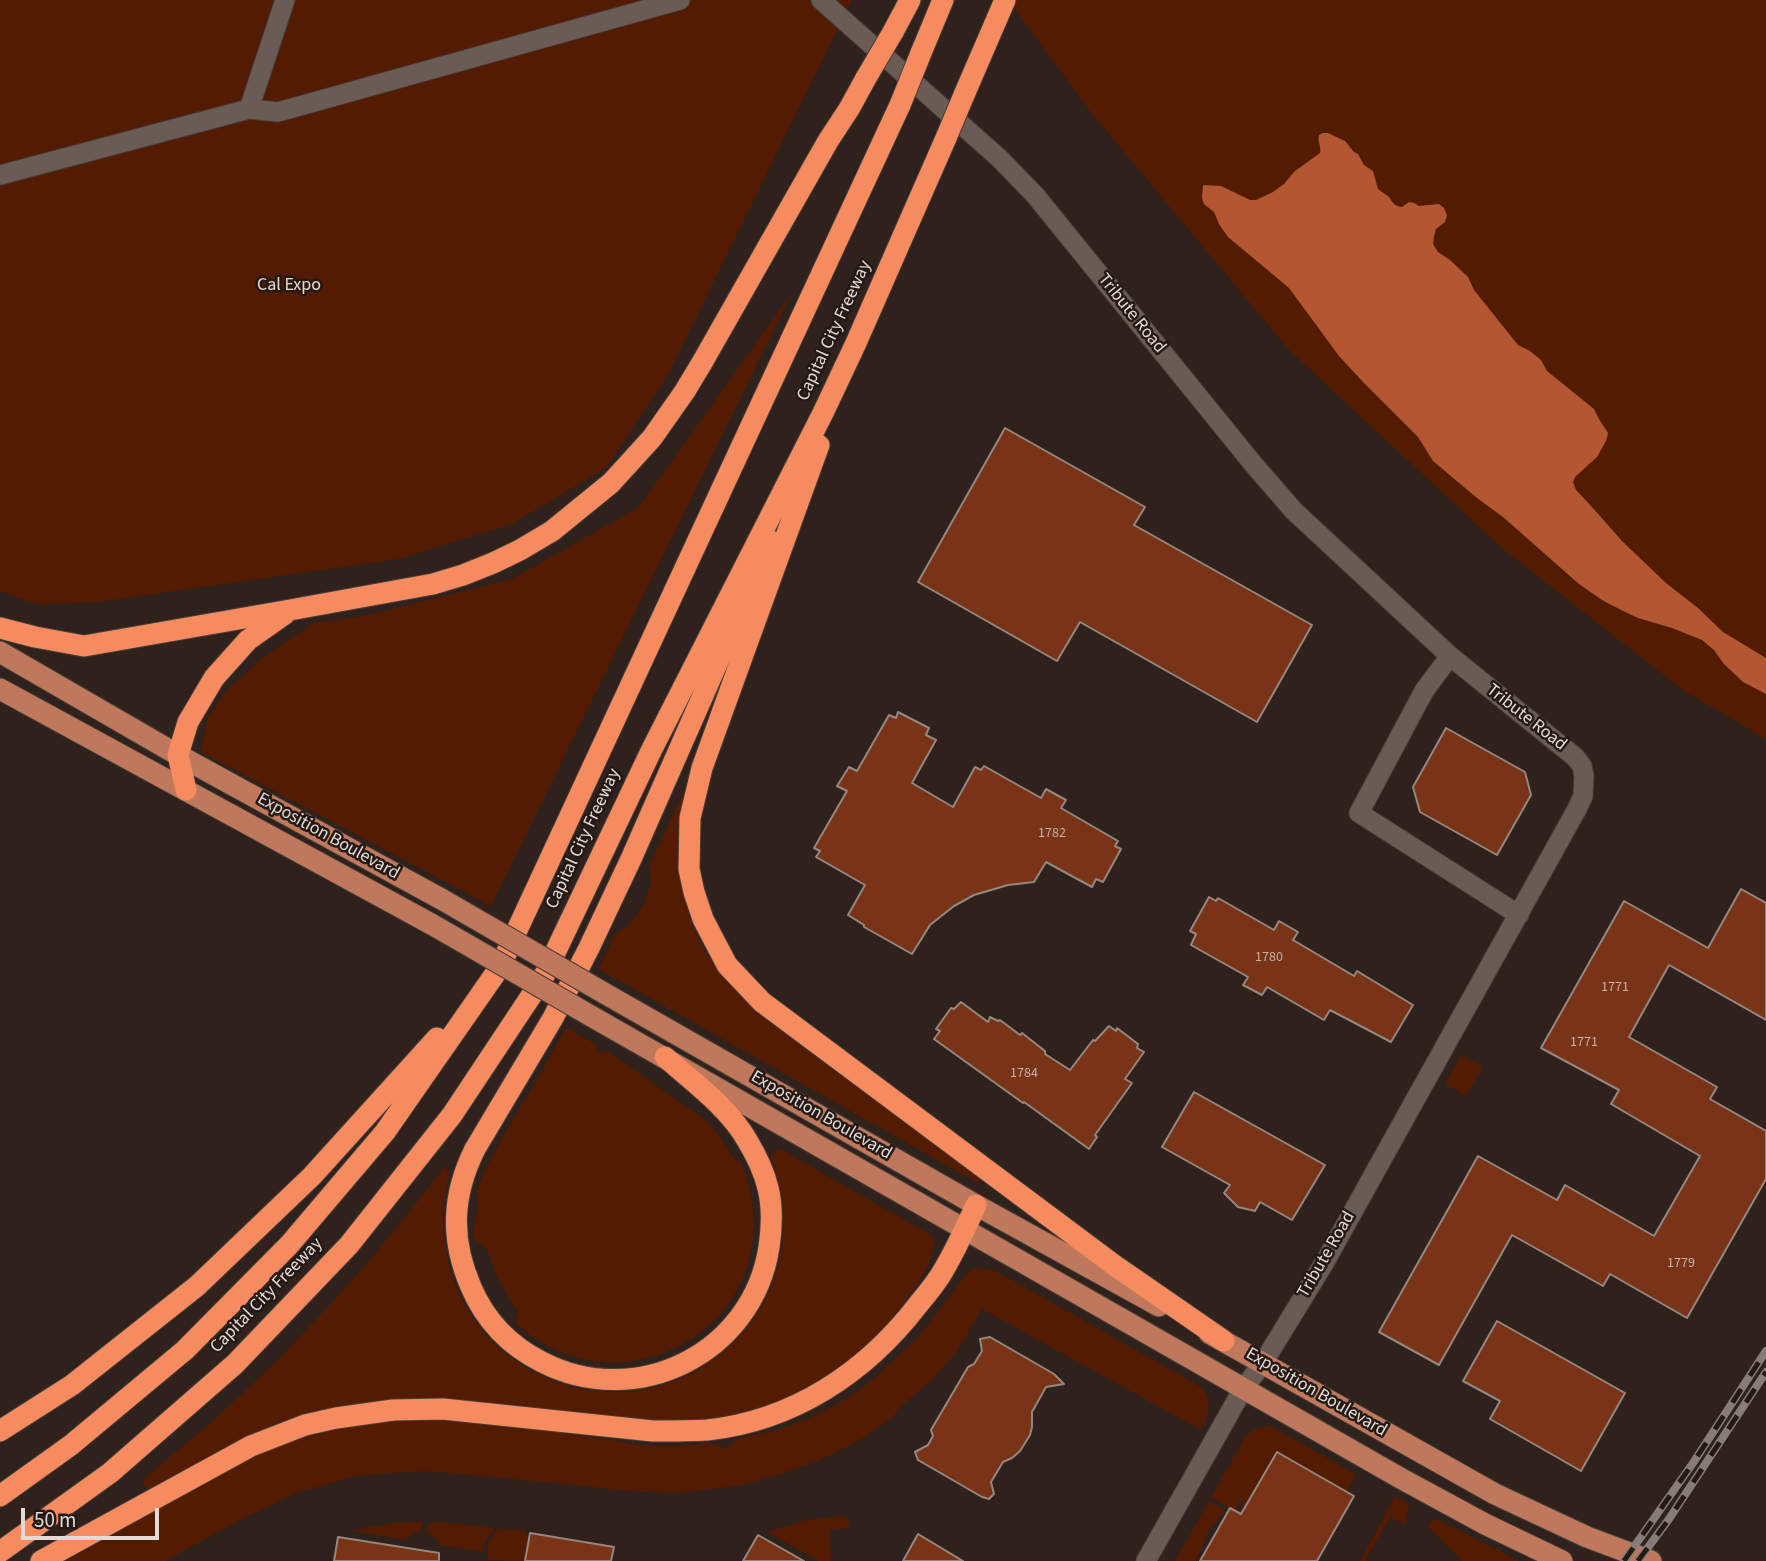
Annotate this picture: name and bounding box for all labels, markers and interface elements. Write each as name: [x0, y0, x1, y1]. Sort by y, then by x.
street label: Capital City Freeway: [793, 257, 877, 405]
street label: Tribute Road: [1092, 270, 1170, 358]
park label: Cal Expo: [257, 275, 321, 297]
street label: Tribute Road: [1481, 680, 1571, 756]
street label: Capital City Freeway: [542, 765, 626, 913]
street label: Exposition Boulevard: [253, 789, 403, 885]
house number: 1782: [1038, 826, 1066, 842]
house number: 1780: [1255, 950, 1283, 966]
house number: 1771: [1601, 980, 1629, 996]
house number: 1771: [1570, 1035, 1598, 1051]
house number: 1784: [1010, 1066, 1038, 1082]
street label: Exposition Boulevard: [747, 1067, 895, 1165]
street label: Tribute Road: [1294, 1208, 1360, 1302]
street label: Capital City Freeway: [206, 1234, 328, 1358]
house number: 1779: [1667, 1256, 1695, 1272]
street label: Exposition Boulevard: [1242, 1344, 1390, 1442]
scale bar: [24, 1494, 163, 1538]
text: 50 m: [34, 1505, 76, 1535]

